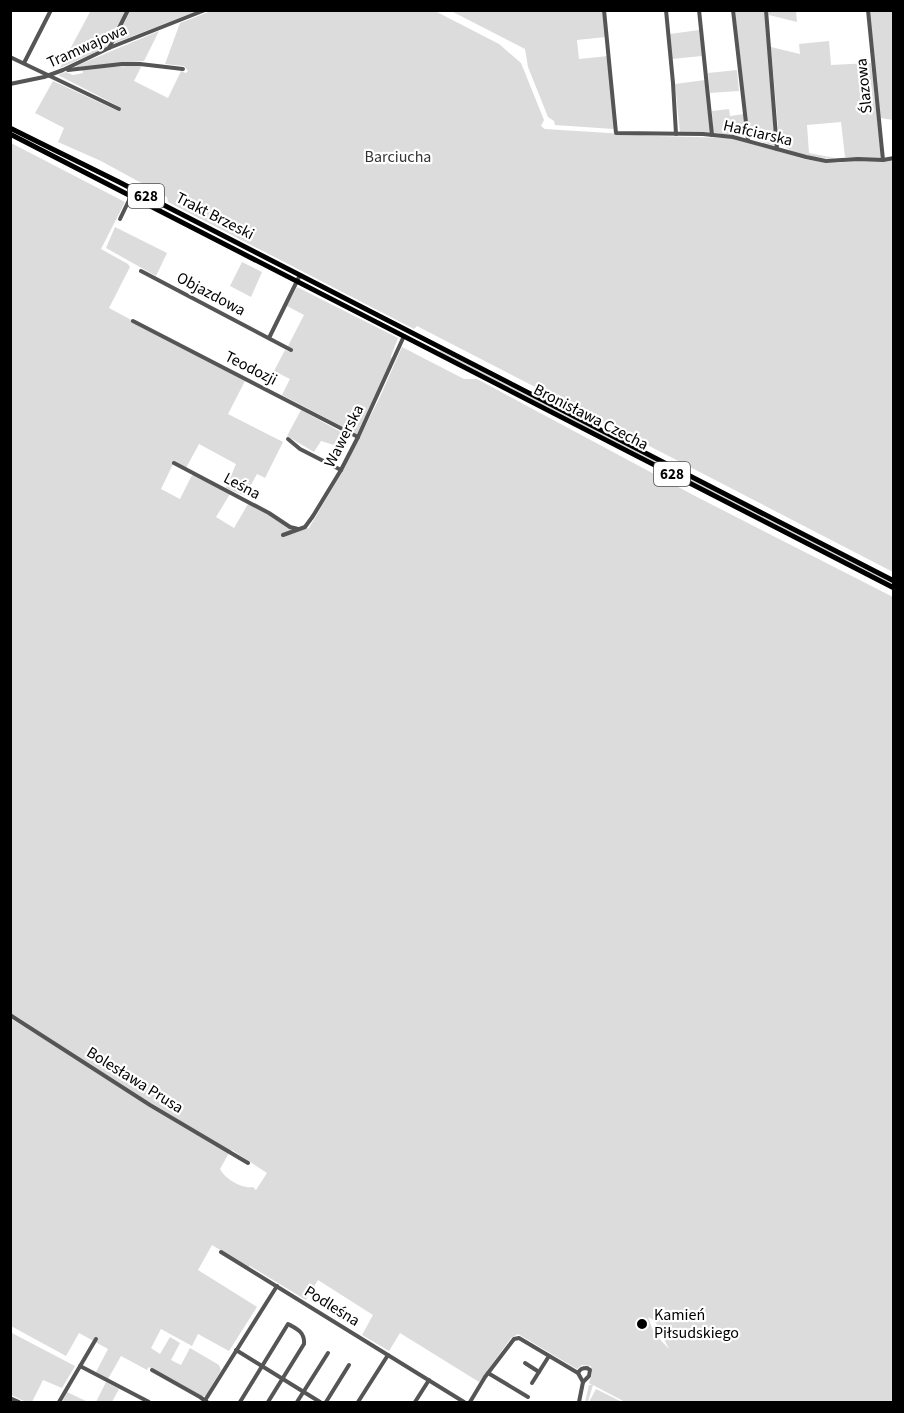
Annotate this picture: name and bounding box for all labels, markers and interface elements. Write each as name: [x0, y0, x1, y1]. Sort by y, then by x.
street label: Tramwajowa: [43, 19, 131, 73]
street label: Ślazowa: [850, 57, 878, 115]
street label: Hafciarska: [721, 114, 795, 152]
park label: Barciucha: [365, 146, 431, 168]
road number: 628: [128, 184, 164, 208]
street label: Trakt Brzeski: [172, 187, 258, 245]
street label: Objazdowa: [173, 267, 249, 321]
street label: Teodozji: [221, 345, 281, 391]
street label: Bronisława Czecha: [530, 379, 652, 455]
street label: Wawerska: [319, 401, 369, 471]
road number: 628: [654, 462, 690, 486]
street label: Leśna: [220, 467, 264, 505]
street label: Bolesława Prusa: [82, 1041, 188, 1119]
street label: Podleśna: [300, 1280, 364, 1332]
place label: Kamień Piłsudskiego: [654, 1304, 739, 1344]
marker: Kamień Piłsudskiego: [635, 1317, 649, 1331]

